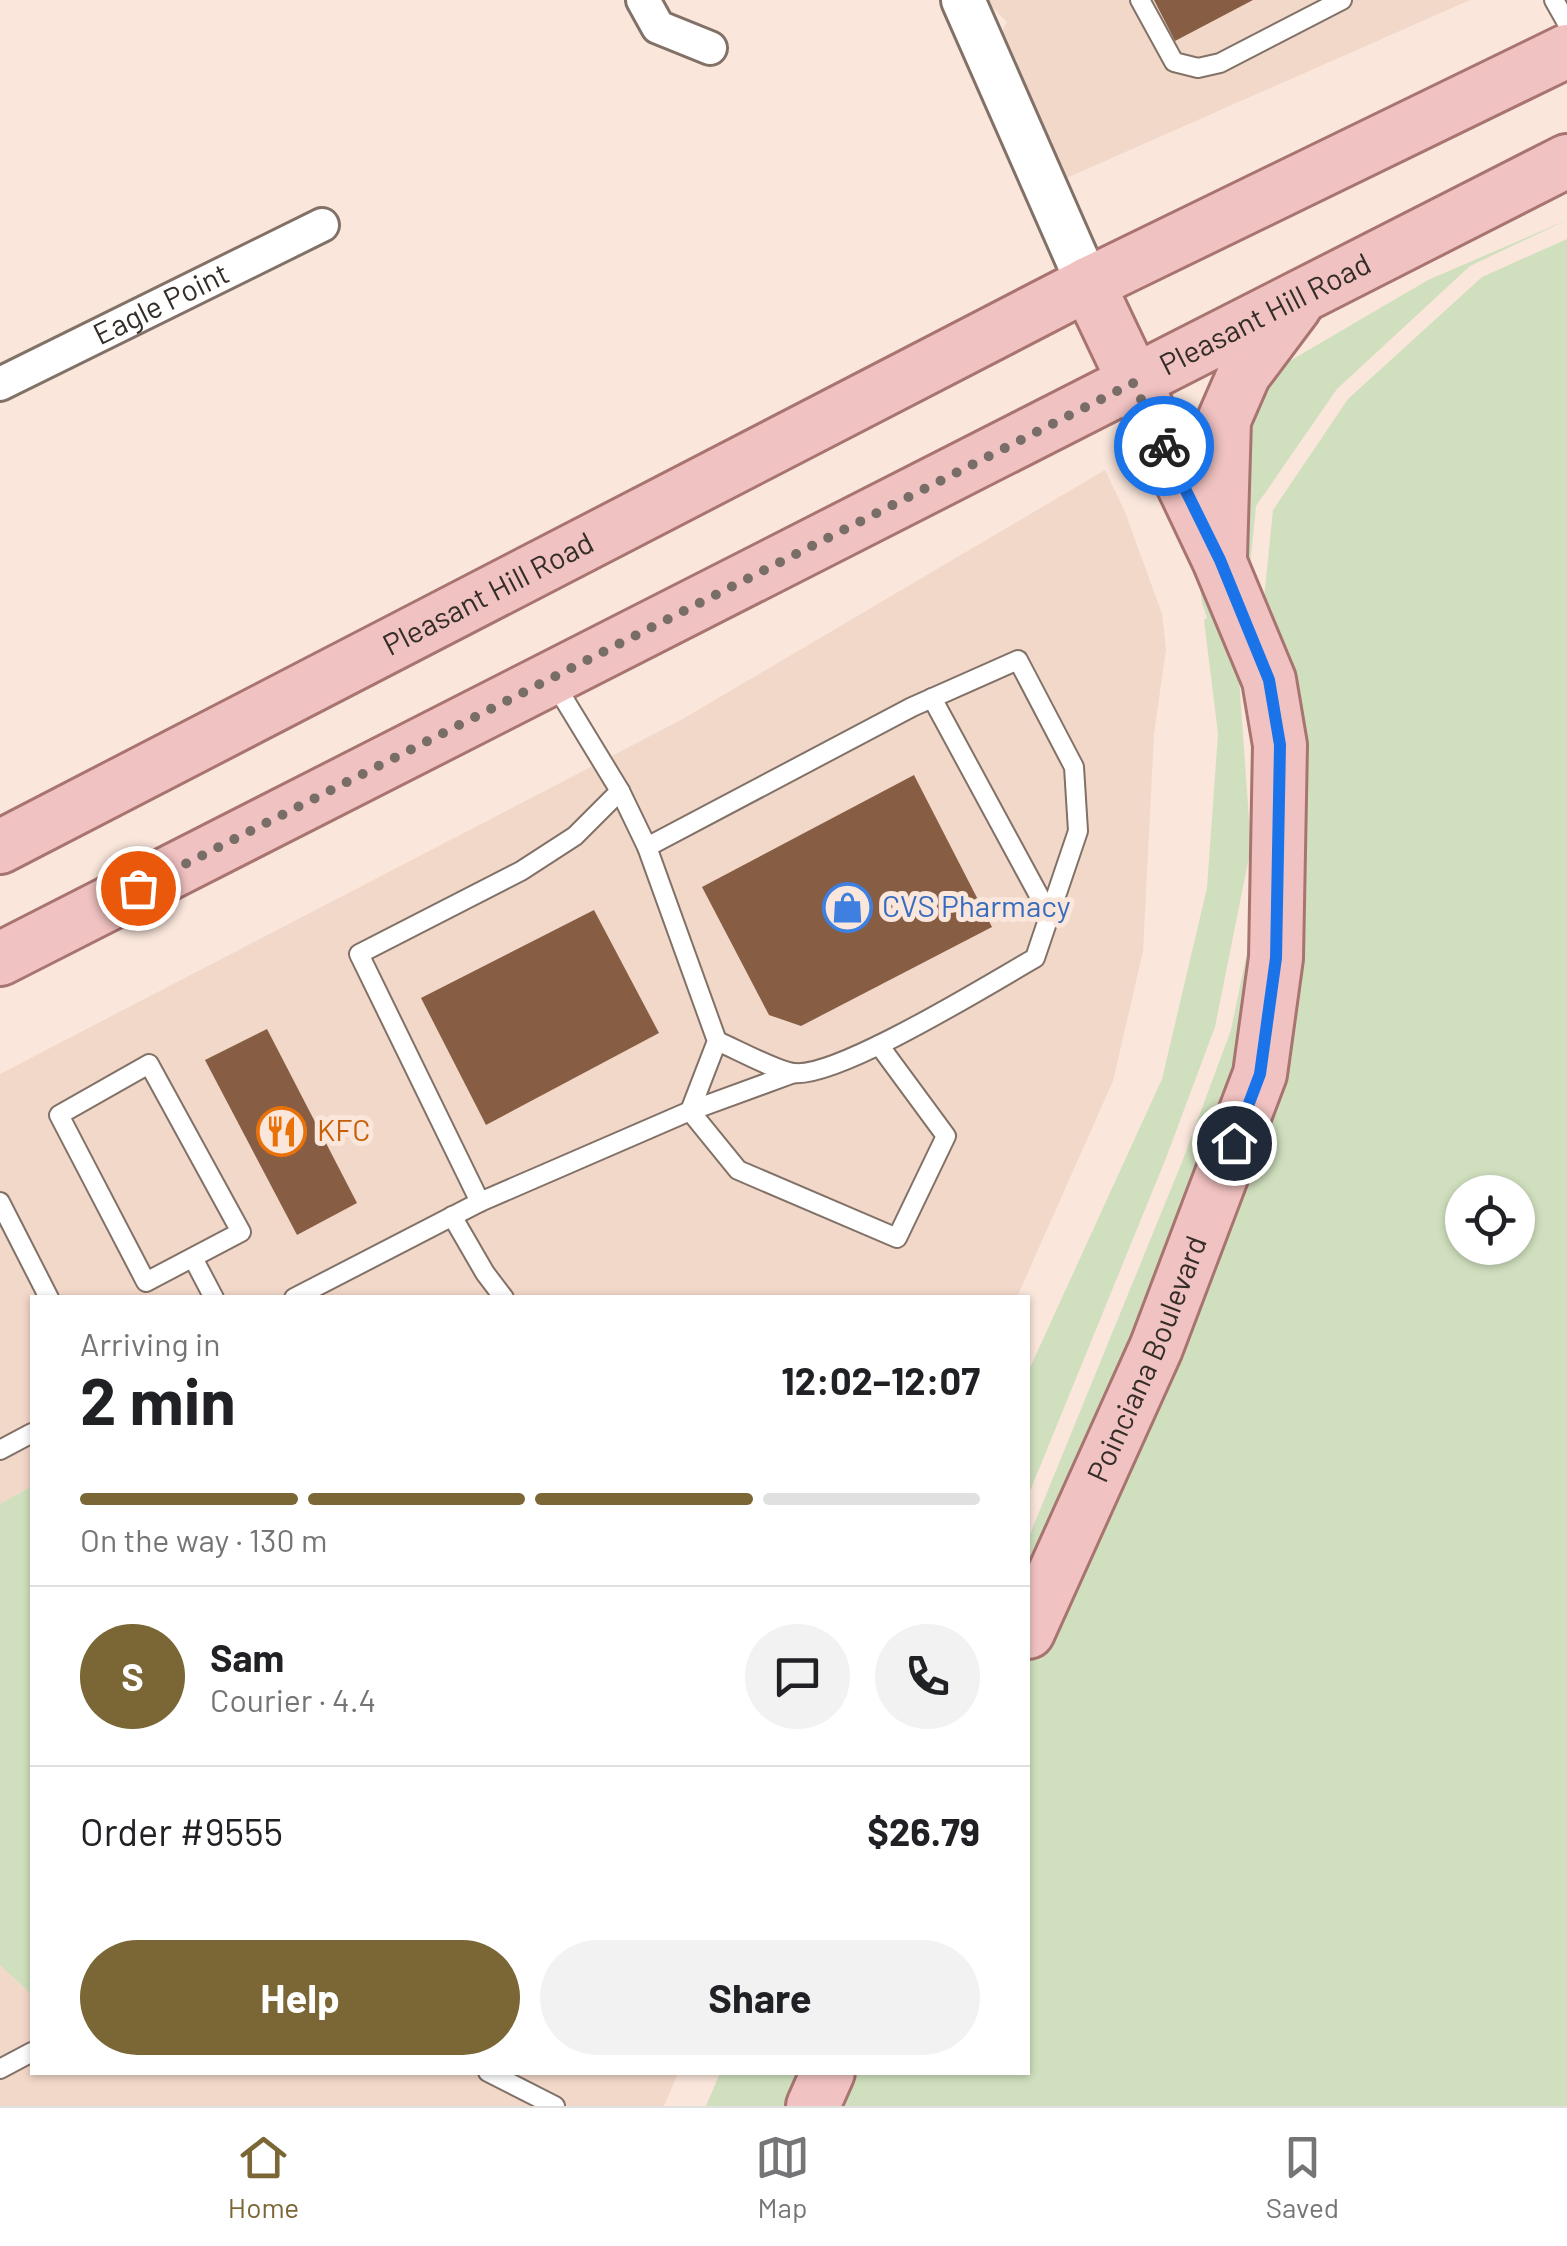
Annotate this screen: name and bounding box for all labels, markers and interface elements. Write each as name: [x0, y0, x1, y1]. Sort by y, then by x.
street label: Pleasant Hill Road: [1153, 244, 1376, 382]
street label: Eagle Point: [87, 254, 234, 351]
courier: [1114, 396, 1214, 496]
icon: bike: [1137, 419, 1192, 474]
street label: Pleasant Hill Road: [376, 523, 599, 662]
pin: [96, 846, 181, 931]
icon: bag: [111, 861, 166, 916]
shop icon: CVS Pharmacy: [821, 881, 873, 933]
place label: CVS Pharmacy: [882, 887, 1071, 923]
pin: [1192, 1101, 1277, 1186]
restaurant icon: KFC: [256, 1105, 308, 1157]
place label: KFC: [317, 1111, 370, 1147]
icon: home: [1207, 1116, 1262, 1171]
map controls: [1445, 1175, 1535, 1265]
button: locate: [1445, 1175, 1535, 1265]
street label: Poinciana Boulevard: [1078, 1230, 1213, 1487]
text: Arriving in: [80, 1324, 220, 1362]
text: 12:02–12:07: [781, 1357, 980, 1403]
text: 2 min: [80, 1360, 236, 1438]
text: On the way · 130 m: [80, 1520, 327, 1558]
button: chat: [745, 1624, 850, 1729]
button: phone: [875, 1624, 980, 1729]
text: Sam: [210, 1634, 284, 1680]
text: S: [121, 1653, 144, 1699]
text: Courier · 4.4: [210, 1680, 376, 1718]
text: Order #9555: [80, 1808, 283, 1854]
text: $26.79: [867, 1808, 980, 1854]
button: Help: [80, 1940, 520, 2055]
button: Share: [540, 1940, 980, 2055]
tab: Home: [228, 2130, 299, 2224]
tab: Map: [755, 2130, 810, 2224]
tab: Saved: [1266, 2130, 1339, 2224]

